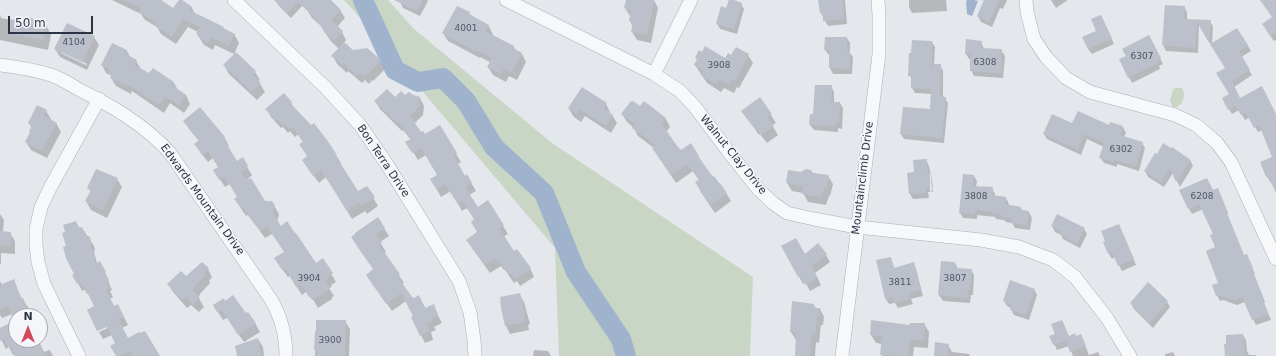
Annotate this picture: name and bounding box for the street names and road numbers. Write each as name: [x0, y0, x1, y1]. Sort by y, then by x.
street label: Walnut Clay Drive: [697, 113, 769, 197]
street label: Mountainclimb Drive: [850, 121, 876, 235]
street label: Bon Terra Drive: [354, 122, 412, 200]
street label: Edwards Mountain Drive: [157, 142, 247, 258]

